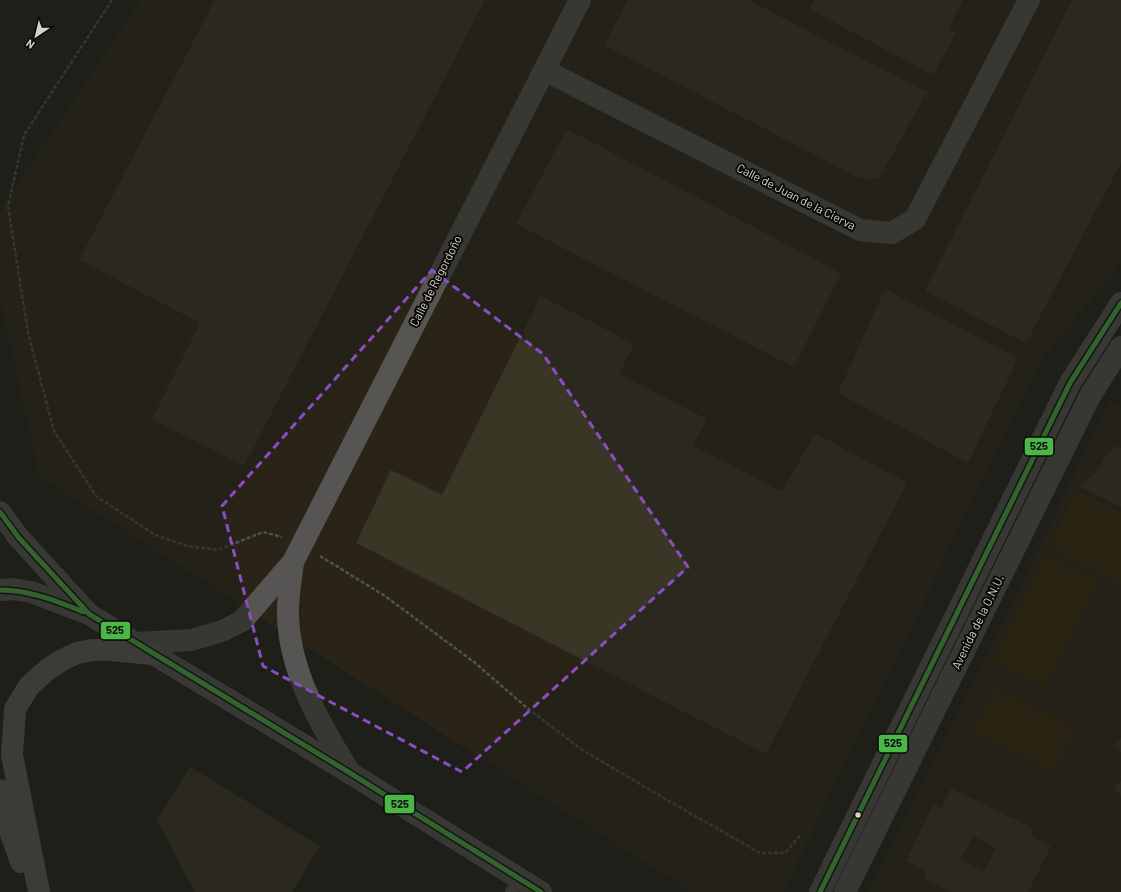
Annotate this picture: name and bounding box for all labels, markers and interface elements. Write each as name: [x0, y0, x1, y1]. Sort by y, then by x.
north arrow: [16, 16, 56, 56]
text: N: [23, 37, 37, 52]
street label: Calle de Juan de la Cierva: [735, 160, 858, 232]
street label: Calle de Regordoño: [406, 233, 464, 328]
line badge: 525: [1024, 437, 1054, 456]
text: 525: [1030, 439, 1048, 452]
street label: Avenida de la O.N.U.: [948, 572, 1006, 671]
line badge: 525: [100, 621, 131, 640]
text: 525: [106, 623, 124, 636]
line badge: 525: [878, 734, 908, 753]
text: 525: [884, 736, 902, 749]
line badge: 525: [384, 794, 415, 814]
text: 525: [391, 797, 409, 810]
unlabelled marker: [853, 810, 863, 820]

